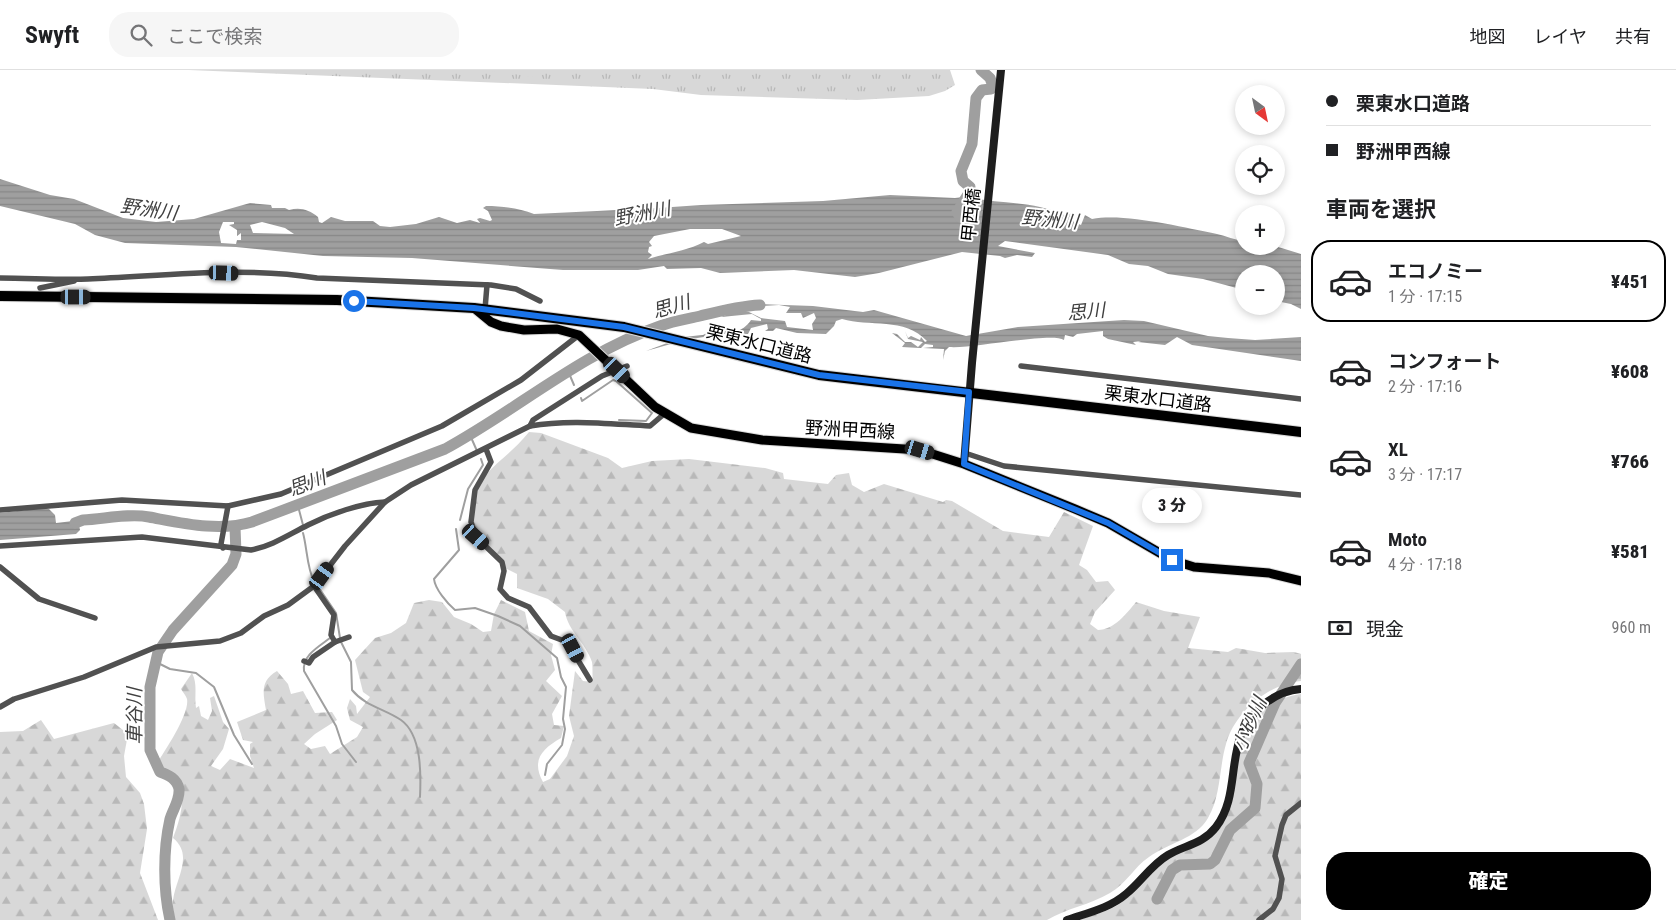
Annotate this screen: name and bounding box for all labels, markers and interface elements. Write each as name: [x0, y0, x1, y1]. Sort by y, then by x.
search box: [109, 12, 459, 57]
text: Swyft: [25, 21, 79, 49]
icon: search: [127, 21, 155, 49]
text: ここで検索: [167, 25, 262, 48]
text: 地図: [1470, 26, 1506, 47]
text: レイヤ: [1534, 26, 1587, 47]
text: 共有: [1615, 26, 1651, 47]
north arrow: [1235, 85, 1285, 135]
map controls: [1235, 85, 1285, 315]
text: 栗東水口道路: [1356, 92, 1470, 115]
text: 野洲甲西線: [1356, 140, 1451, 163]
button: locate: [1235, 145, 1285, 195]
street label: 甲西橋: [957, 187, 984, 243]
water label: 野洲川: [119, 194, 181, 225]
water label: 野洲川: [612, 196, 674, 230]
text: 車両を選択: [1326, 197, 1436, 222]
button: +: [1235, 205, 1285, 255]
water label: 野洲川: [1021, 206, 1081, 234]
icon: car: [1328, 259, 1373, 304]
text: エコノミー: [1388, 260, 1483, 283]
car: [208, 265, 239, 281]
button: −: [1235, 265, 1285, 315]
text: ¥451: [1611, 270, 1649, 293]
text: 1 分 · 17:15: [1388, 287, 1462, 306]
car: [61, 290, 91, 305]
route start: [343, 290, 365, 312]
water label: 思川: [650, 290, 694, 323]
water label: 思川: [1066, 298, 1108, 325]
street label: 栗東水口道路: [704, 320, 814, 367]
icon: car: [1328, 349, 1373, 394]
text: コンフォート: [1388, 350, 1501, 373]
car: [600, 354, 633, 386]
text: ¥608: [1611, 360, 1649, 383]
text: 2 分 · 17:16: [1388, 377, 1462, 396]
street label: 栗東水口道路: [1103, 382, 1213, 416]
street label: 野洲甲西線: [805, 417, 896, 442]
car: [903, 438, 936, 462]
text: XL: [1388, 438, 1408, 461]
icon: car: [1328, 439, 1373, 484]
text: ¥766: [1611, 450, 1649, 473]
water label: 思川: [285, 465, 331, 501]
text: 3 分 · 17:17: [1388, 465, 1462, 484]
callout: 3 分: [1142, 488, 1202, 522]
text: 3 分: [1158, 496, 1186, 515]
car: [459, 521, 492, 553]
text: Moto: [1388, 528, 1427, 551]
icon: car: [1328, 529, 1373, 574]
text: ¥581: [1611, 540, 1649, 563]
route end: [1161, 549, 1183, 571]
text: 4 分 · 17:18: [1388, 555, 1462, 574]
car: [307, 559, 336, 593]
icon: cash: [1326, 614, 1354, 642]
text: 現金: [1366, 618, 1404, 641]
text: 960 m: [1612, 618, 1651, 637]
car: [559, 631, 586, 665]
water label: 車谷川: [123, 686, 146, 745]
water label: 小砂川: [1228, 692, 1272, 755]
button: 確定: [1326, 852, 1651, 910]

